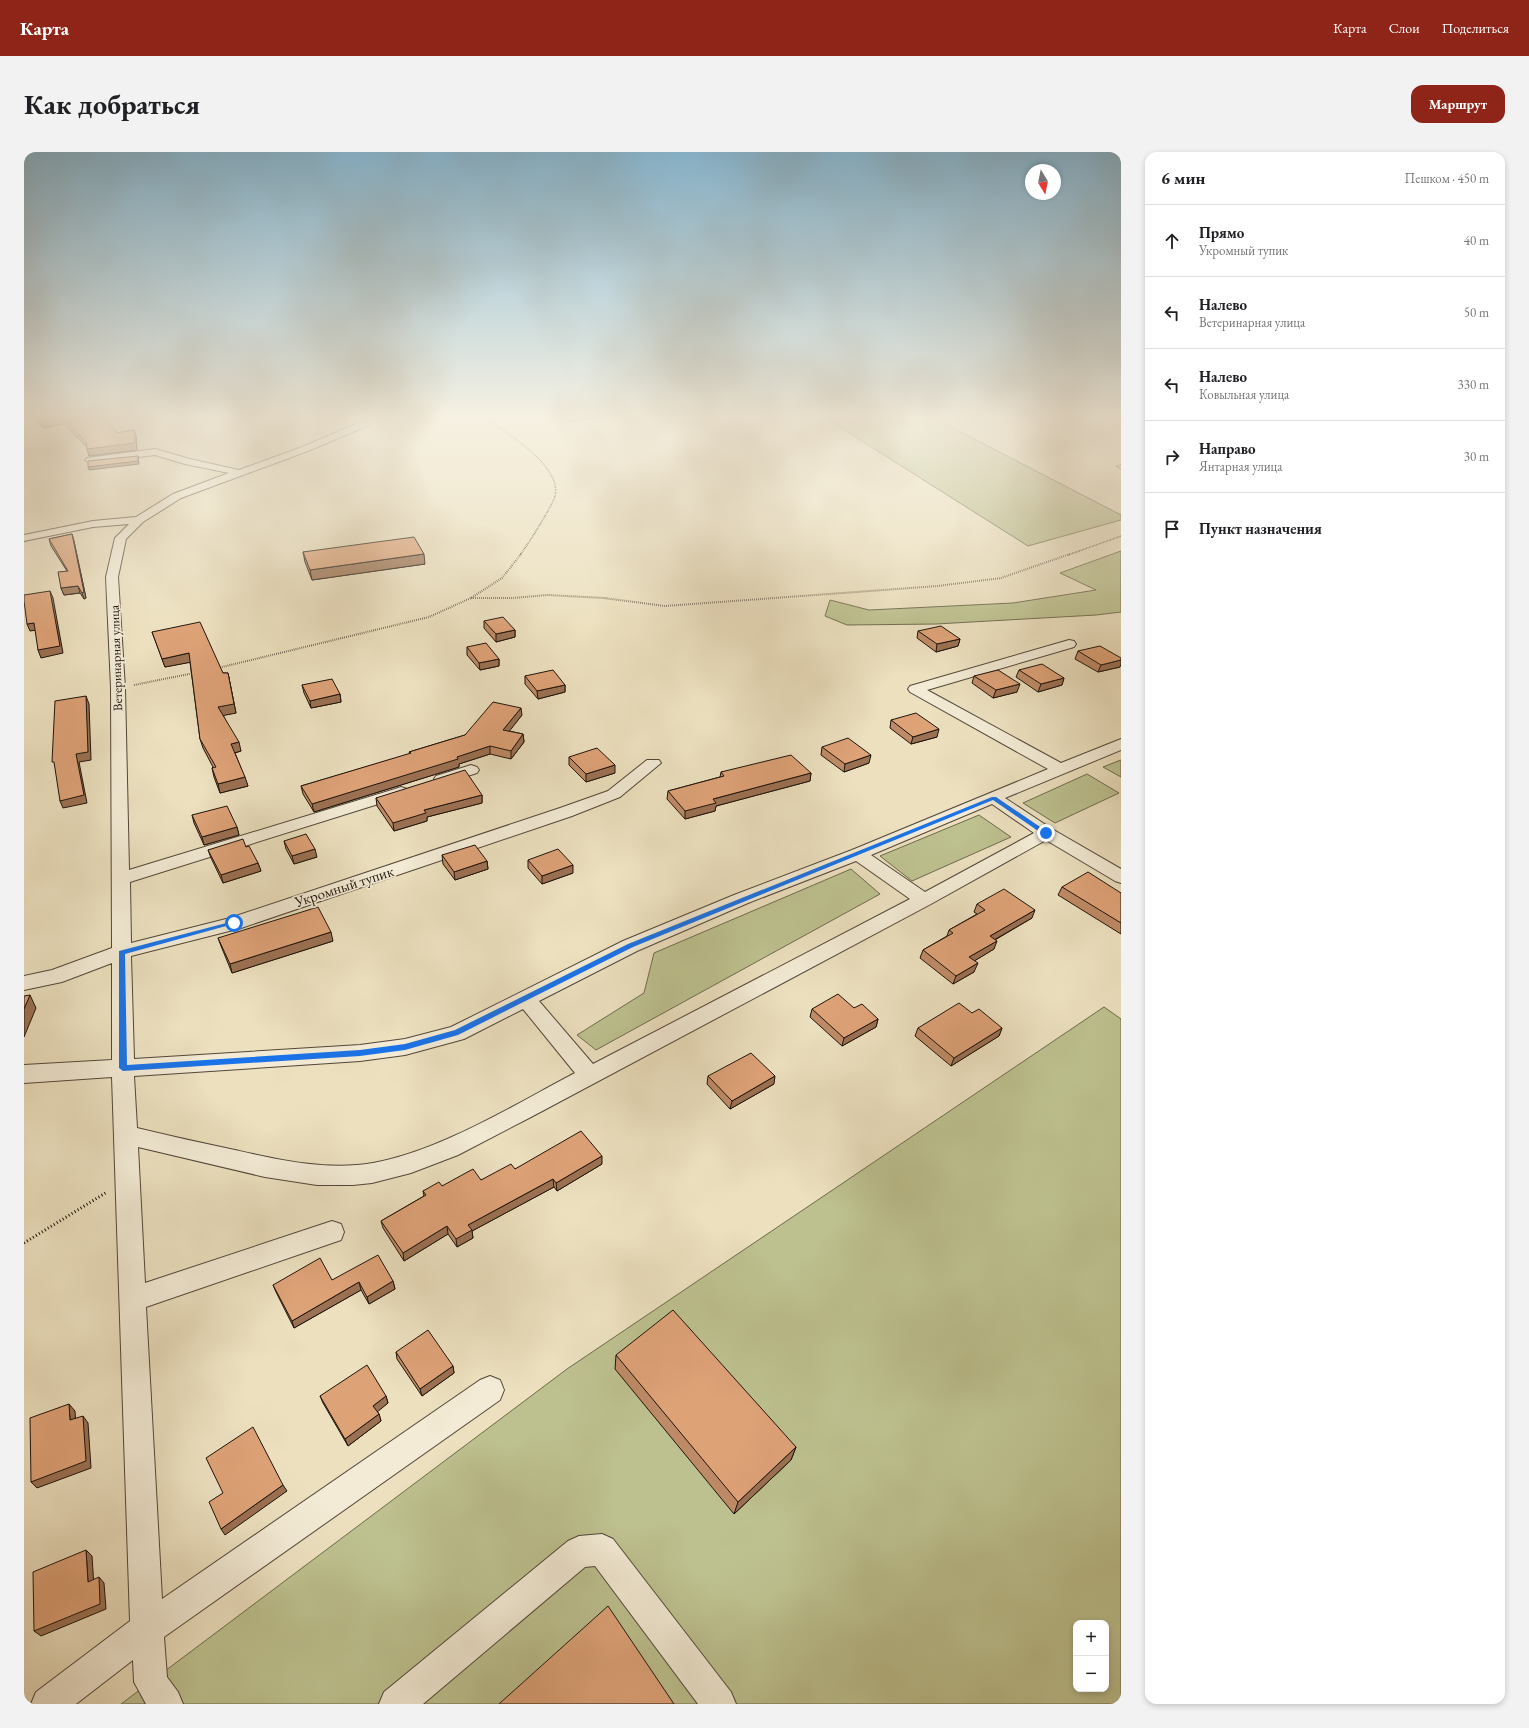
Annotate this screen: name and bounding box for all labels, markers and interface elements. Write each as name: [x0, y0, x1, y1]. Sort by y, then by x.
text: Карта: [20, 16, 69, 41]
text: Карта: [1333, 19, 1367, 37]
text: Слои: [1389, 19, 1420, 37]
text: Поделиться: [1442, 19, 1509, 37]
button: Маршрут: [1411, 85, 1505, 123]
text: Как добраться: [24, 86, 200, 122]
north arrow: [1025, 164, 1061, 200]
text: 6 мин: [1161, 167, 1205, 189]
text: Пешком · 450 m: [1405, 170, 1489, 187]
text: Прямо: [1199, 223, 1244, 242]
icon: ahead: [1161, 230, 1183, 252]
text: 40 m: [1464, 232, 1489, 249]
text: Укромный тупик: [1199, 242, 1288, 259]
text: Налево: [1199, 295, 1247, 314]
icon: left: [1161, 302, 1183, 324]
text: 50 m: [1464, 304, 1489, 321]
text: Ветеринарная улица: [1199, 314, 1305, 331]
text: Налево: [1199, 367, 1247, 386]
icon: left: [1161, 374, 1183, 396]
text: 330 m: [1458, 376, 1489, 393]
text: Ковыльная улица: [1199, 386, 1289, 403]
text: Направо: [1199, 439, 1256, 458]
icon: right: [1161, 446, 1183, 468]
text: 30 m: [1464, 448, 1489, 465]
text: Янтарная улица: [1199, 458, 1283, 475]
icon: arrive: [1161, 518, 1183, 540]
text: Пункт назначения: [1199, 519, 1322, 538]
street label: Ветеринарная улица: [106, 604, 126, 711]
route end: [1037, 824, 1055, 842]
street label: Укромный тупик: [291, 861, 396, 911]
route start: [225, 914, 243, 932]
map controls: [1073, 1620, 1109, 1692]
button: +: [1073, 1620, 1109, 1656]
button: −: [1073, 1656, 1109, 1692]

